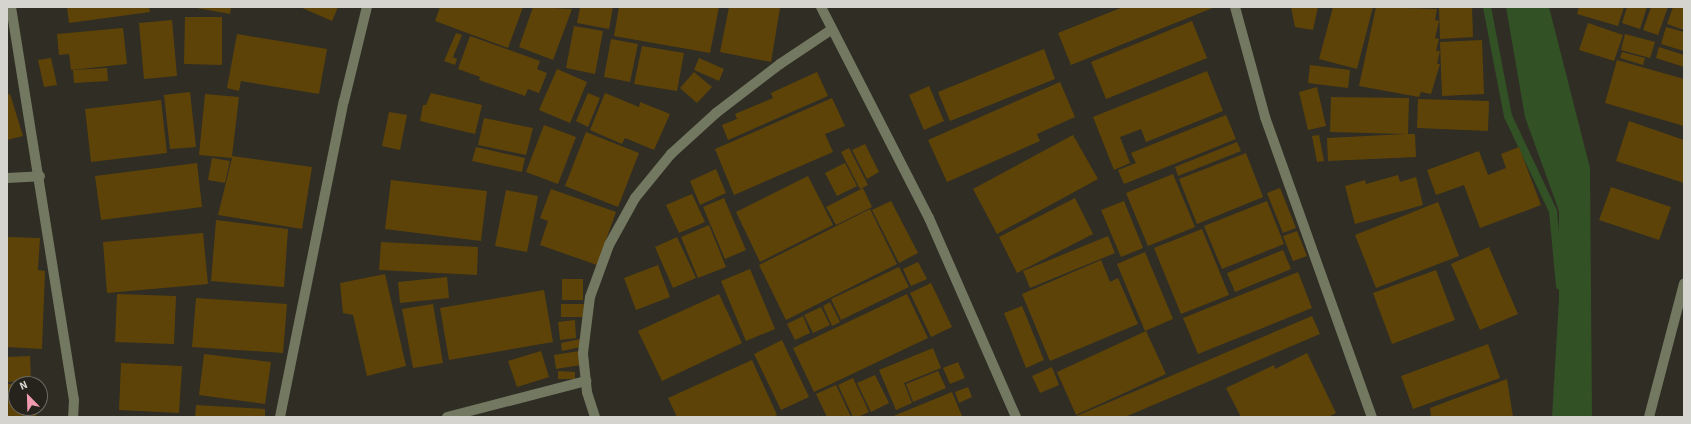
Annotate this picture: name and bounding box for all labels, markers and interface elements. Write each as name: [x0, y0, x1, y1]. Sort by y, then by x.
north arrow: [8, 376, 48, 416]
text: N: [17, 377, 30, 394]

